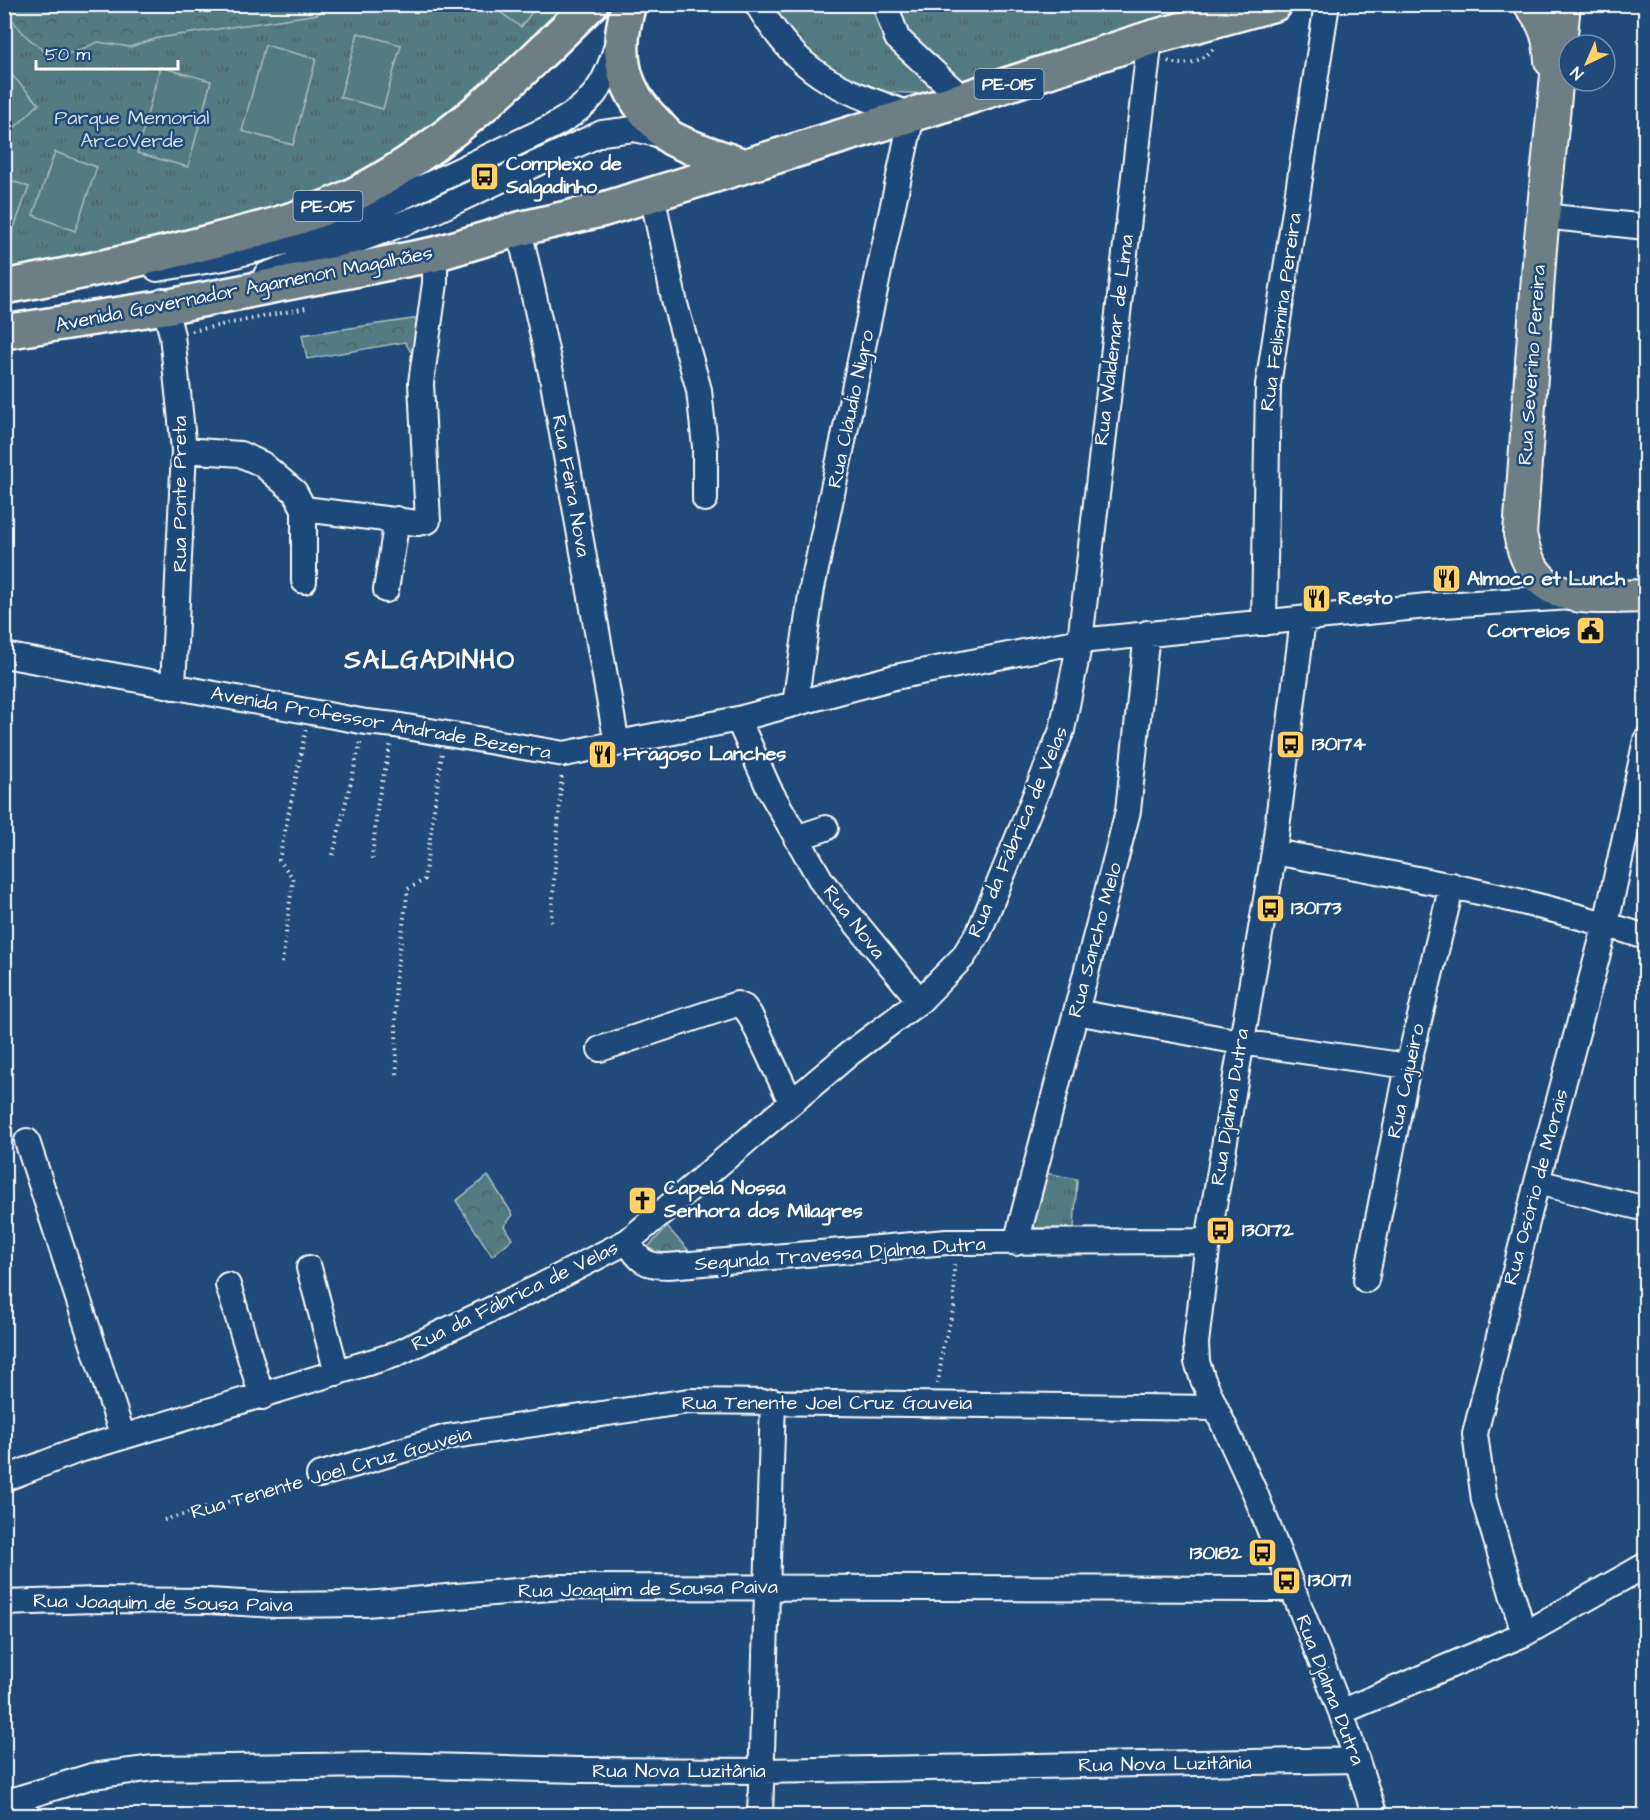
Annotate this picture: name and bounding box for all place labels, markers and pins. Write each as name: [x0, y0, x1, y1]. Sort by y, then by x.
place label: Complexo de Salgadinho: [505, 150, 622, 202]
bus stop icon: Complexo de Salgadinho: [469, 160, 501, 192]
restaurant icon: Almoco et Lunch: [1430, 563, 1462, 595]
place label: Almoco et Lunch: [1467, 565, 1626, 593]
restaurant icon: Resto: [1301, 582, 1333, 614]
place label: Resto: [1338, 584, 1393, 612]
public building icon: Correios: [1575, 615, 1607, 647]
place label: Correios: [1487, 617, 1570, 645]
bus stop icon: 130174: [1275, 728, 1307, 760]
place label: 130174: [1312, 730, 1366, 758]
restaurant icon: Fragoso Lanches: [586, 738, 618, 770]
place label: Fragoso Lanches: [623, 740, 786, 769]
bus stop icon: 130173: [1254, 892, 1286, 924]
place label: 130173: [1291, 894, 1342, 922]
place label: Capela Nossa Senhora dos Milagres: [663, 1174, 863, 1226]
church icon: Capela Nossa Senhora dos Milagres: [627, 1184, 659, 1216]
bus stop icon: 130172: [1205, 1214, 1237, 1246]
place label: 130172: [1242, 1216, 1294, 1244]
bus stop icon: 130182: [1247, 1537, 1279, 1569]
place label: 130182: [1190, 1539, 1243, 1567]
bus stop icon: 130171: [1271, 1564, 1303, 1596]
place label: 130171: [1308, 1566, 1351, 1594]

